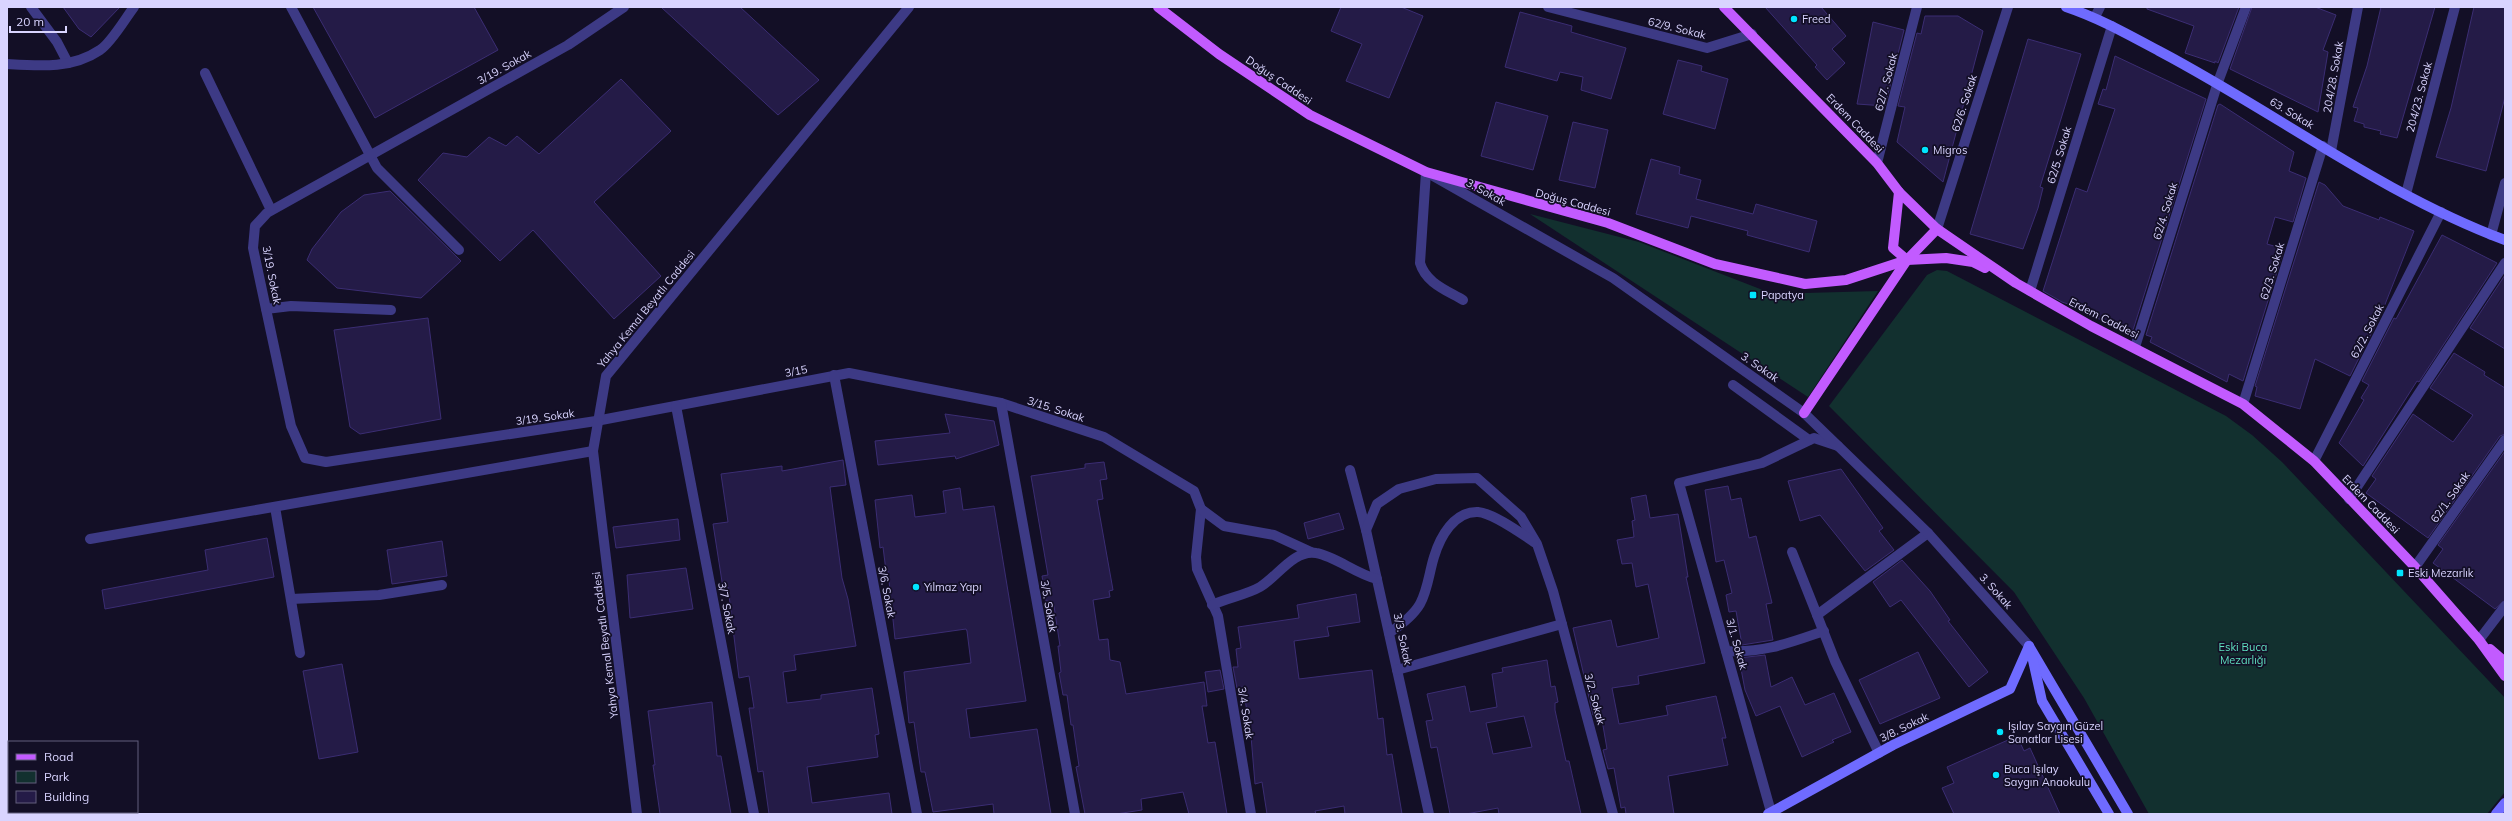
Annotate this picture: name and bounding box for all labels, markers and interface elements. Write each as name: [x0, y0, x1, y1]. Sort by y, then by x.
scale bar: [10, 8, 66, 34]
place label: Freed: [1802, 12, 1831, 26]
text: 20 m: [16, 14, 44, 29]
street label: 62/9. Sokak: [1647, 14, 1708, 42]
marker: Freed: [1789, 14, 1799, 24]
street label: 204/28. Sokak: [2320, 40, 2346, 114]
street label: 3/19. Sokak: [475, 46, 534, 88]
street label: 62/7. Sokak: [1872, 51, 1901, 112]
street label: Doğuş Caddesi: [1243, 53, 1315, 107]
street label: 204/23. Sokak: [2403, 60, 2435, 134]
street label: 62/6. Sokak: [1948, 72, 1980, 133]
street label: Erdem Caddesi: [1823, 91, 1887, 155]
street label: 63. Sokak: [2267, 94, 2317, 132]
street label: 62/5. Sokak: [2044, 124, 2074, 185]
place label: Migros: [1933, 143, 1967, 157]
marker: Migros: [1920, 145, 1930, 155]
street label: 3. Sokak: [1464, 175, 1508, 209]
street label: 62/4. Sokak: [2150, 180, 2180, 241]
street label: Doğuş Caddesi: [1534, 185, 1612, 219]
street label: 62/3. Sokak: [2257, 240, 2287, 301]
street label: 3/19. Sokak: [259, 245, 285, 306]
street label: Yahya Kemal Beyatlı Caddesi: [594, 247, 698, 371]
place label: Papatya: [1761, 288, 1804, 302]
marker: Papatya: [1748, 290, 1758, 300]
street label: Erdem Caddesi: [2067, 294, 2141, 342]
street label: 62/2. Sokak: [2347, 301, 2387, 361]
street label: 3. Sokak: [1738, 349, 1782, 385]
street label: 3/15: [783, 362, 809, 380]
street label: 3/15. Sokak: [1026, 393, 1087, 425]
street label: 3/19. Sokak: [515, 406, 576, 428]
street label: 62/1. Sokak: [2427, 468, 2473, 525]
street label: Erdem Caddesi: [2339, 472, 2403, 536]
street label: 3/6. Sokak: [875, 565, 899, 620]
place label: Eski Mezarlık: [2408, 566, 2474, 580]
marker: Eski Mezarlık: [2395, 568, 2405, 578]
street label: 3. Sokak: [1976, 570, 2016, 612]
street label: Yahya Kemal Beyatlı Caddesi: [589, 571, 621, 720]
street label: 3/5. Sokak: [1038, 579, 1061, 634]
place label: Yılmaz Yapı: [923, 580, 982, 594]
street label: 3/7. Sokak: [715, 581, 739, 636]
marker: Yılmaz Yapı: [911, 582, 921, 592]
street label: 3/3. Sokak: [1391, 612, 1415, 667]
street label: 3/1. Sokak: [1723, 617, 1751, 672]
park label: Eski Buca Mezarlığı: [2219, 640, 2267, 667]
street label: 3/2. Sokak: [1581, 672, 1609, 727]
street label: 3/4. Sokak: [1235, 686, 1257, 740]
street label: 3/8. Sokak: [1877, 709, 1931, 745]
place label: Işılay Saygın Güzel Sanatlar Lisesi: [2008, 719, 2103, 746]
marker: Işılay Saygın Güzel Sanatlar Lisesi: [1995, 727, 2005, 737]
legend: [8, 741, 138, 813]
text: Road: [44, 749, 73, 764]
place label: Buca Işılay Saygın Anaokulu: [2004, 762, 2090, 789]
text: Park: [44, 769, 70, 784]
marker: Buca Işılay Saygın Anaokulu: [1991, 770, 2001, 780]
text: Building: [44, 789, 89, 804]

